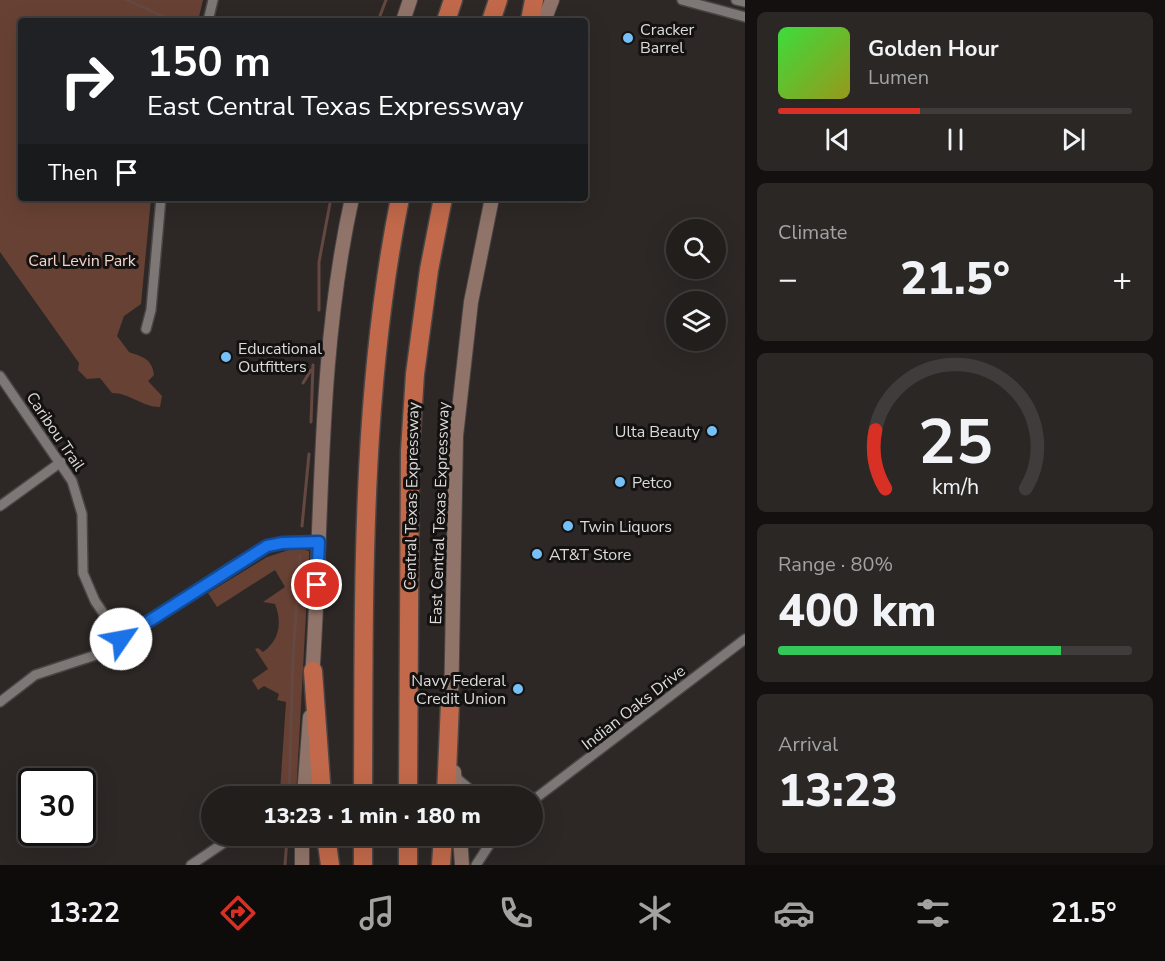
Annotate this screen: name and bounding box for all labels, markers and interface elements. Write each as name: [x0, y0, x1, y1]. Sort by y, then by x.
place label: Cracker Barrel: [640, 19, 695, 59]
marker: Cracker Barrel: [621, 31, 635, 45]
text: 150 m: [147, 34, 271, 91]
text: Golden Hour: [868, 34, 999, 64]
icon: right: [48, 42, 126, 120]
text: Lumen: [868, 64, 929, 91]
text: East Central Texas Expressway: [147, 88, 524, 125]
icon: previous: [821, 123, 854, 156]
icon: pause: [939, 123, 972, 156]
icon: next: [1057, 123, 1090, 156]
icon: arrive: [110, 156, 143, 189]
text: Then: [48, 158, 98, 188]
map controls: [666, 219, 726, 351]
button: search: [666, 219, 726, 279]
text: Climate: [778, 219, 847, 246]
text: 21.5°: [900, 249, 1010, 310]
park label: Carl Levin Park: [28, 250, 137, 272]
text: −: [778, 257, 798, 302]
text: +: [1112, 257, 1132, 302]
button: layers: [666, 291, 726, 351]
place label: Educational Outfitters: [238, 338, 322, 378]
marker: Educational Outfitters: [219, 350, 233, 364]
street label: Caribou Trail: [21, 388, 90, 476]
street label: East Central Texas Expressway: [425, 400, 455, 625]
street label: Central Texas Expressway: [399, 401, 425, 590]
text: 25: [918, 401, 992, 486]
place label: Ulta Beauty: [615, 421, 701, 443]
marker: Ulta Beauty: [705, 424, 719, 438]
place label: Petco: [632, 472, 672, 494]
text: km/h: [931, 473, 979, 503]
marker: Petco: [613, 475, 627, 489]
place label: Twin Liquors: [580, 516, 672, 538]
marker: Twin Liquors: [561, 519, 575, 533]
place label: AT&T Store: [549, 544, 631, 566]
marker: AT&T Store: [530, 547, 544, 561]
text: Range · 80%: [778, 551, 893, 578]
pin: [291, 559, 342, 610]
icon: arrive: [300, 568, 333, 601]
text: 400 km: [778, 581, 937, 642]
position arrow: [89, 607, 153, 671]
street label: Indian Oaks Drive: [577, 660, 690, 755]
place label: Navy Federal Credit Union: [411, 670, 506, 710]
marker: Navy Federal Credit Union: [511, 682, 525, 696]
text: Arrival: [778, 731, 838, 758]
text: 13:23: [778, 761, 898, 822]
speed limit sign: 30: [18, 768, 96, 846]
text: 13:23 · 1 min · 180 m: [263, 801, 481, 831]
icon: directions: [217, 892, 259, 934]
icon: music: [356, 892, 398, 934]
icon: phone: [495, 892, 537, 934]
icon: climate: [634, 892, 676, 934]
icon: car: [773, 892, 815, 934]
icon: filters: [912, 892, 954, 934]
text: 13:22: [48, 895, 120, 932]
text: 21.5°: [1051, 895, 1116, 932]

